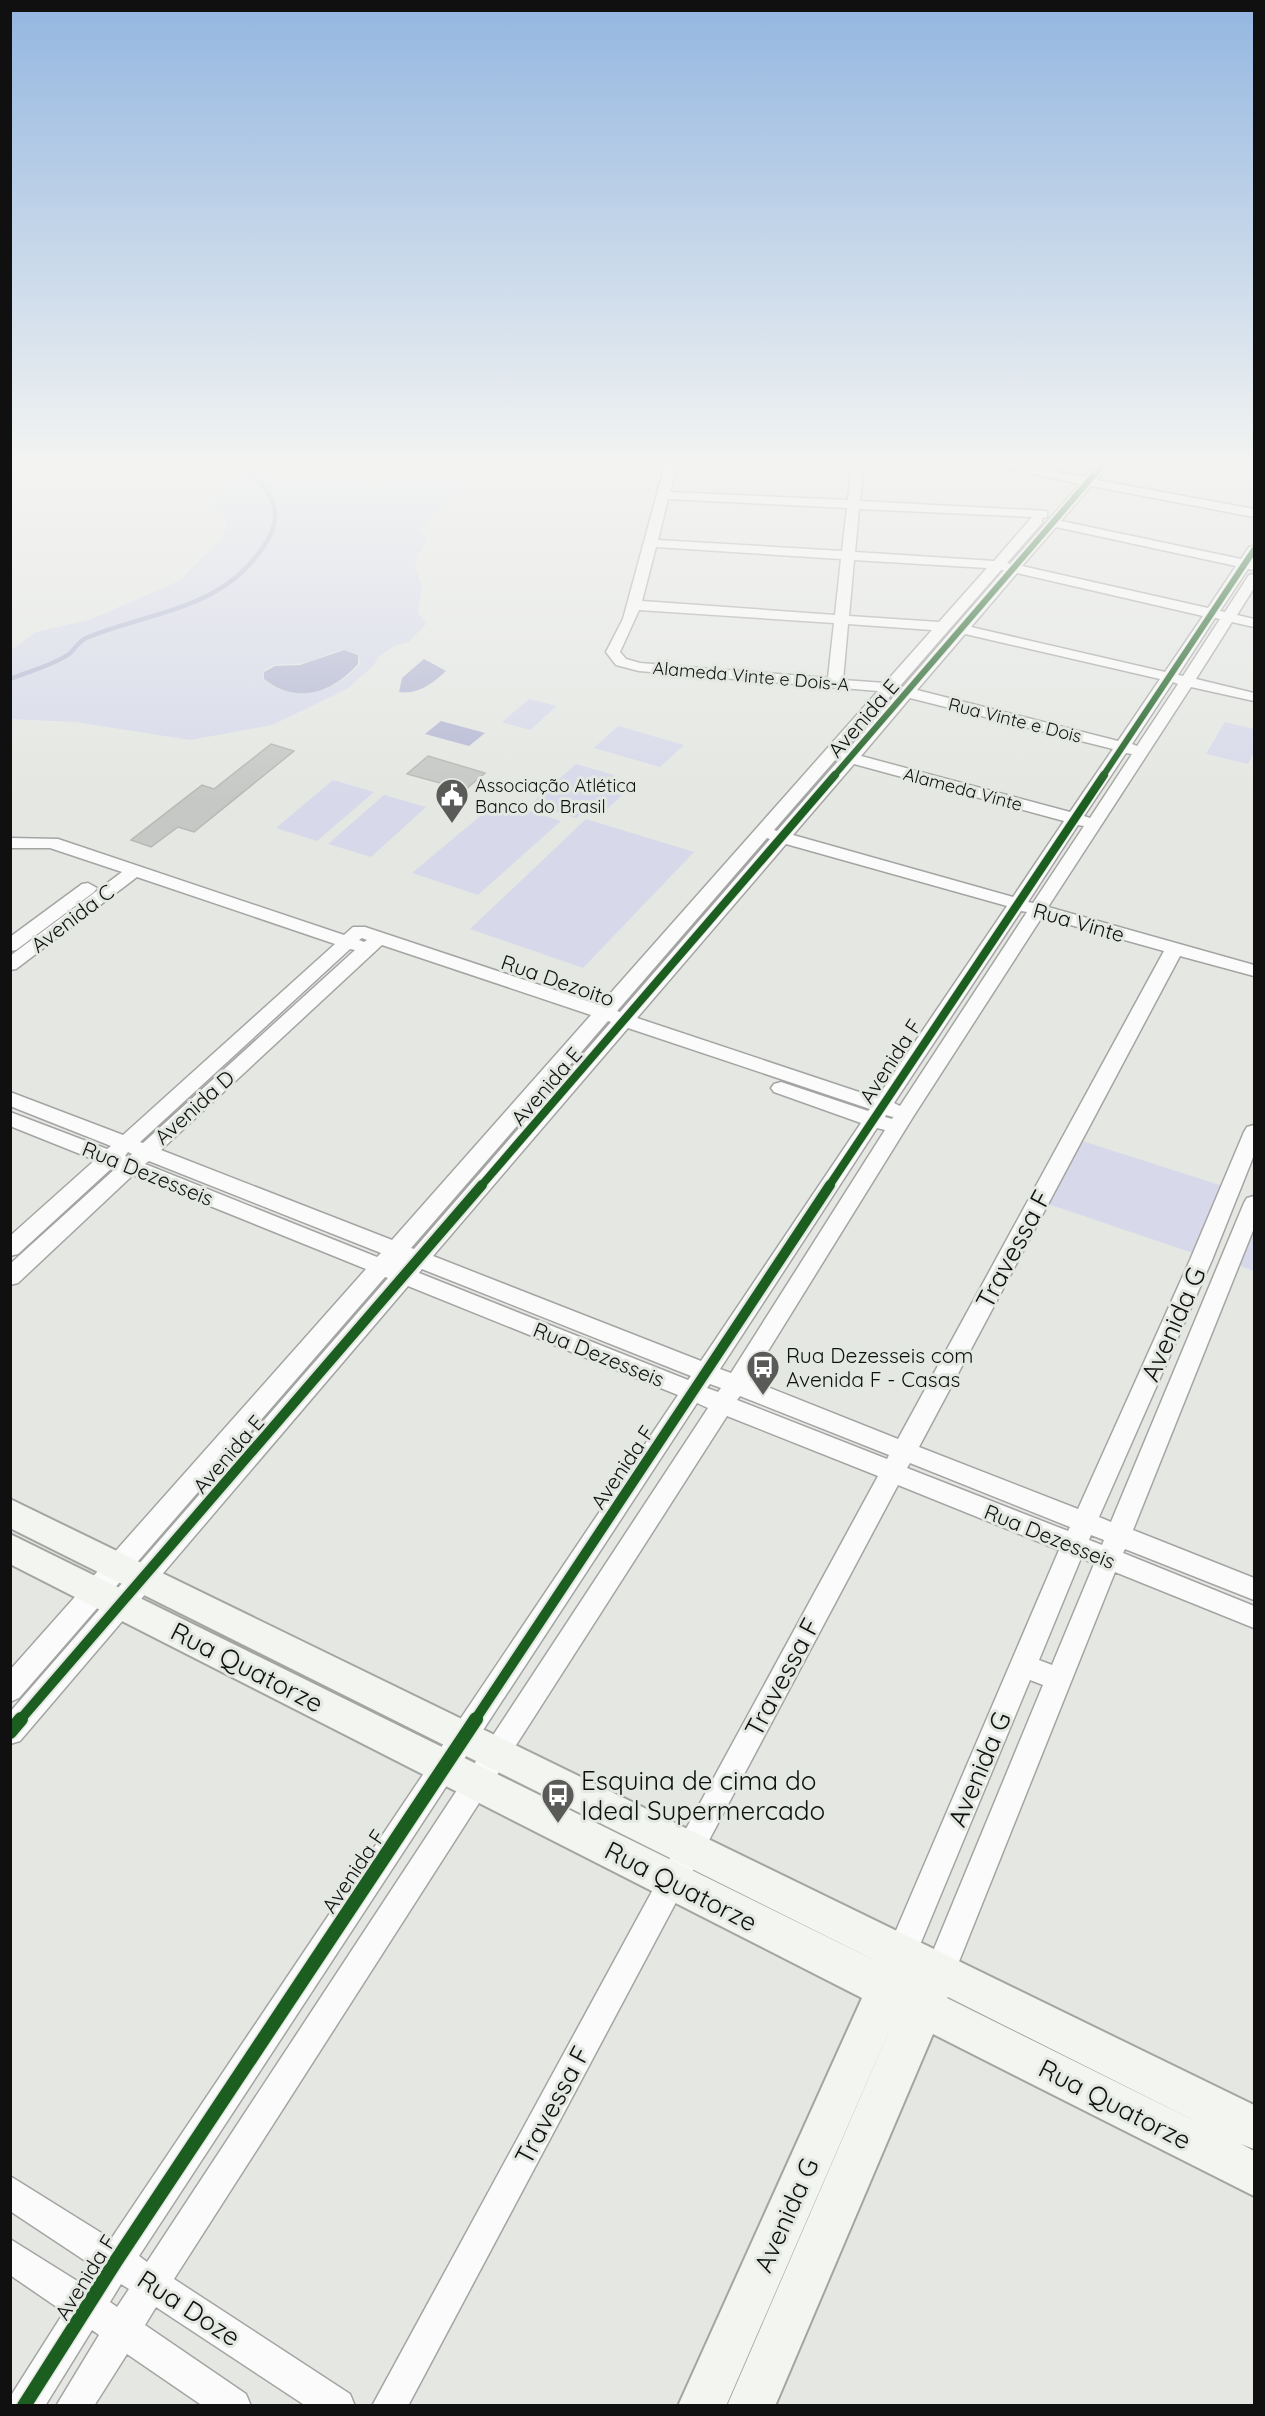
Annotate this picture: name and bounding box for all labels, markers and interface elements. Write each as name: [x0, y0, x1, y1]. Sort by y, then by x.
street label: Alameda Vinte e Dois-A: [652, 656, 851, 696]
street label: Avenida E: [822, 673, 904, 763]
street label: Rua Vinte e Dois: [946, 692, 1084, 748]
street label: Alameda Vinte: [901, 762, 1025, 816]
place label: Associação Atlética Banco do Brasil: [475, 774, 636, 818]
public building icon: Associação Atlética Banco do Brasil: [434, 777, 470, 824]
street label: Avenida C: [25, 878, 119, 958]
street label: Rua Vinte: [1030, 897, 1128, 947]
street label: Rua Dezoito: [498, 948, 618, 1012]
street label: Avenida F: [853, 1014, 927, 1108]
street label: Avenida E: [505, 1041, 587, 1131]
street label: Avenida D: [149, 1064, 239, 1150]
street label: Rua Dezesseis: [79, 1135, 217, 1211]
street label: Travessa F: [968, 1184, 1058, 1314]
street label: Avenida G: [1133, 1262, 1213, 1386]
street label: Rua Dezesseis: [530, 1316, 668, 1392]
place label: Rua Dezesseis com Avenida F - Casas: [786, 1342, 973, 1392]
bus stop icon: Rua Dezesseis com Avenida F - Casas: [745, 1349, 781, 1396]
street label: Avenida E: [187, 1409, 269, 1499]
street label: Avenida F: [584, 1420, 660, 1514]
street label: Rua Dezesseis: [981, 1498, 1119, 1574]
street label: Travessa F: [737, 1612, 827, 1742]
street label: Rua Quatorze: [165, 1614, 329, 1720]
street label: Avenida G: [940, 1707, 1018, 1831]
place label: Esquina de cima do Ideal Supermercado: [581, 1764, 825, 1827]
bus stop icon: Esquina de cima do Ideal Supermercado: [540, 1777, 576, 1824]
street label: Avenida F: [315, 1824, 391, 1918]
street label: Rua Quatorze: [599, 1833, 763, 1939]
street label: Travessa F: [507, 2040, 597, 2170]
street label: Rua Quatorze: [1033, 2051, 1197, 2157]
street label: Avenida G: [746, 2153, 826, 2277]
street label: Avenida F: [49, 2230, 121, 2324]
street label: Rua Doze: [131, 2263, 247, 2353]

